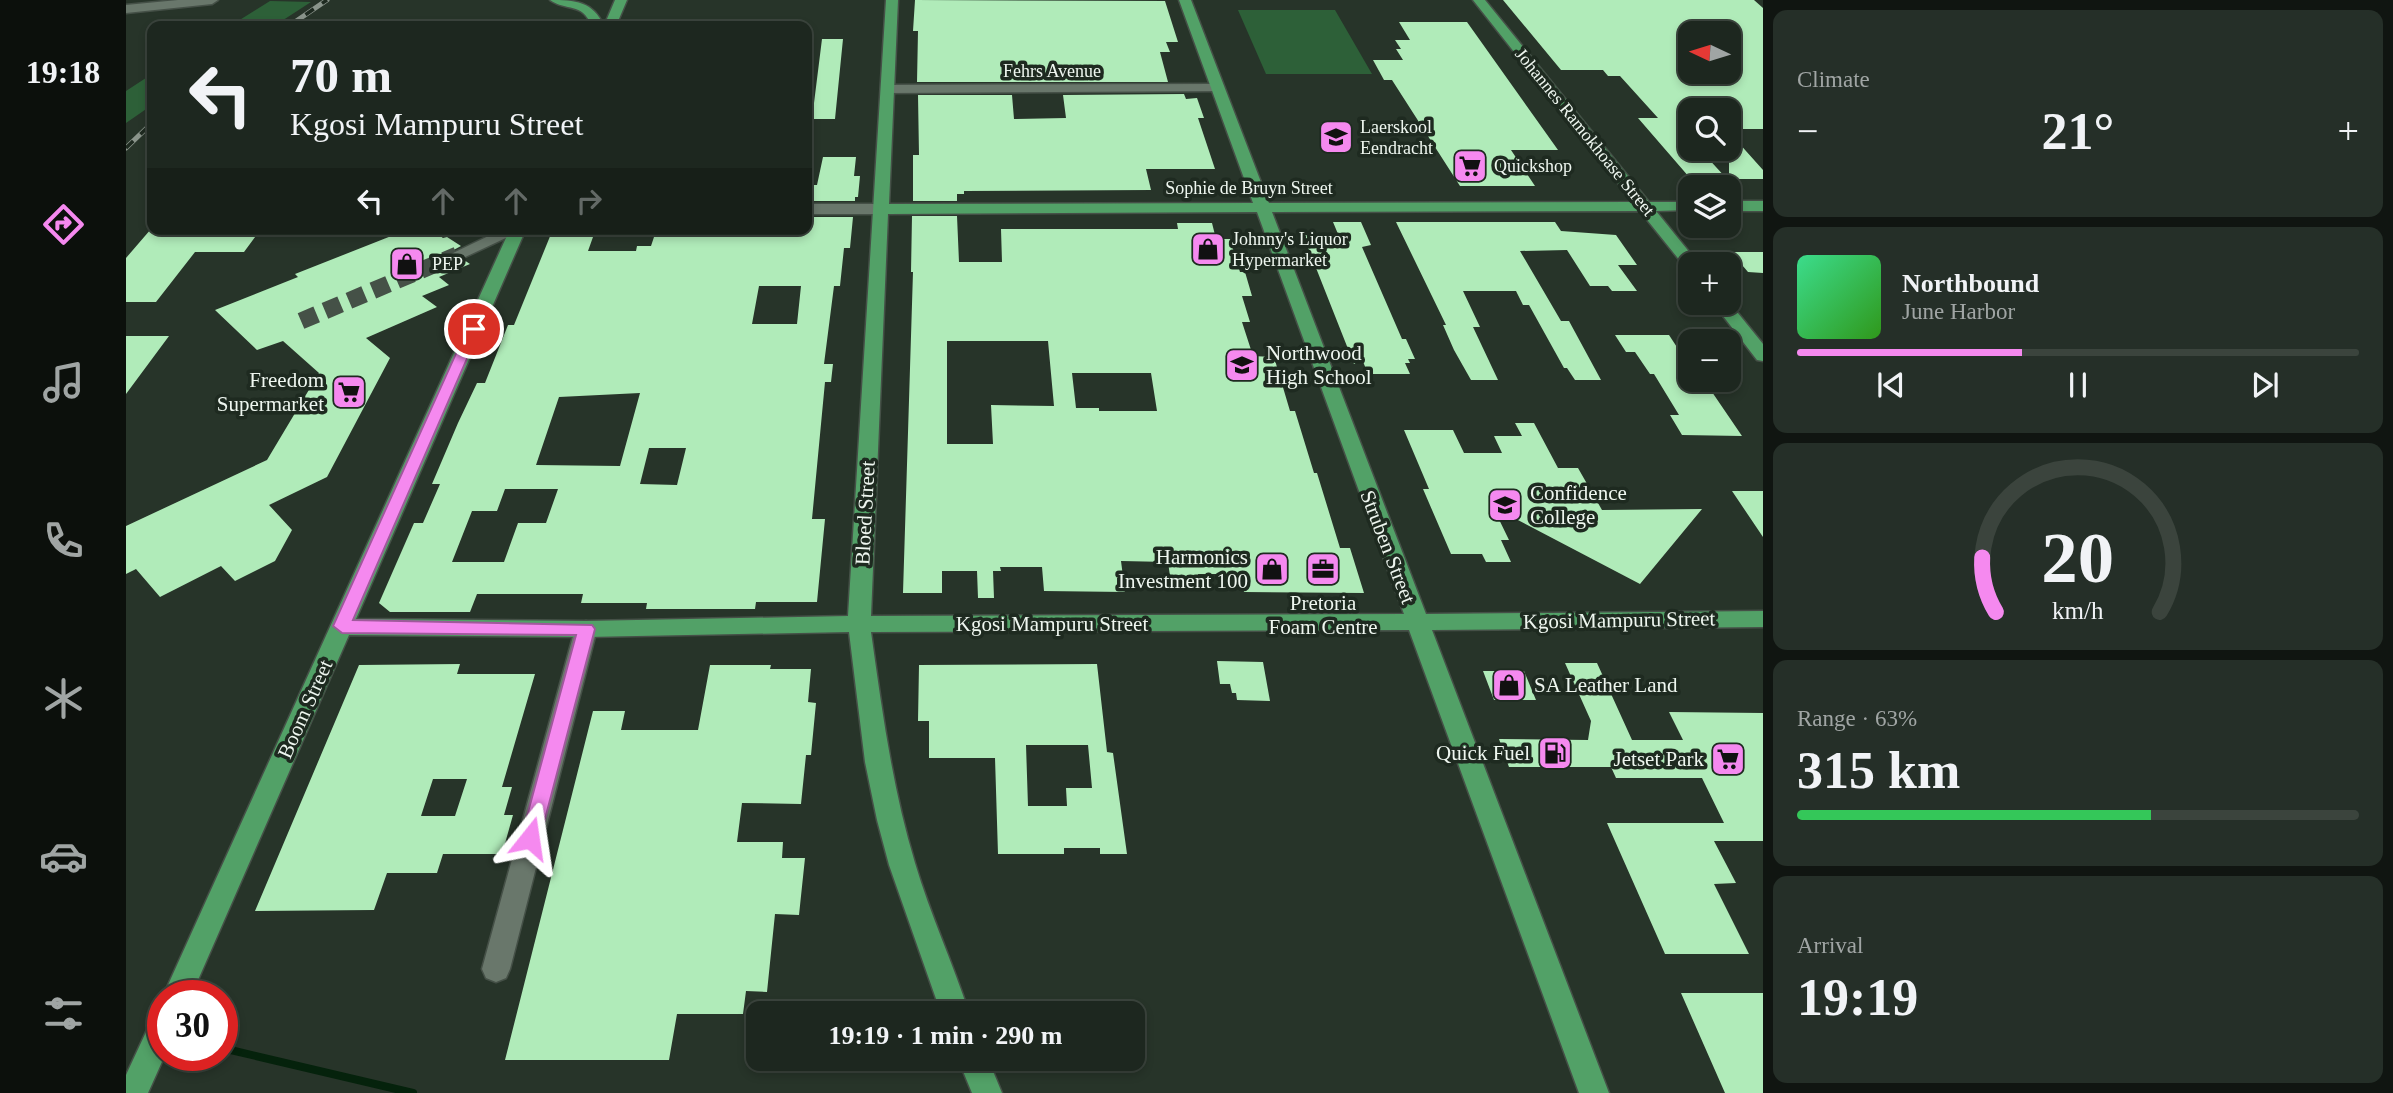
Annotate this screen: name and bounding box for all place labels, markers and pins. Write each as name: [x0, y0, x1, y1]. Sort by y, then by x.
place label: Laerskool Eendracht: [1360, 117, 1433, 158]
school or university icon: Laerskool Eendracht: [1317, 118, 1355, 156]
supermarket icon: Quickshop: [1451, 147, 1489, 185]
place label: Quickshop: [1494, 156, 1572, 176]
place label: Johnny's Liquor Hypermarket: [1232, 229, 1348, 270]
shop icon: Johnny's Liquor Hypermarket: [1189, 230, 1227, 268]
shop icon: PEP: [388, 245, 426, 283]
place label: PEP: [432, 254, 463, 274]
pin: [444, 299, 504, 359]
place label: Northwood High School: [1266, 341, 1372, 389]
school or university icon: Northwood High School: [1223, 346, 1261, 384]
place label: Freedom Supermarket: [217, 368, 324, 416]
supermarket icon: Freedom Supermarket: [330, 373, 368, 411]
place label: Confidence College: [1530, 481, 1627, 529]
school or university icon: Confidence College: [1486, 486, 1524, 524]
place label: Harmonics Investment 100: [1118, 545, 1248, 593]
shop icon: Harmonics Investment 100: [1253, 550, 1291, 588]
office icon: Pretoria Foam Centre: [1304, 550, 1342, 588]
place label: Pretoria Foam Centre: [1268, 591, 1378, 639]
shop icon: SA Leather Land: [1490, 666, 1528, 704]
place label: SA Leather Land: [1534, 673, 1678, 697]
fuel station icon: Quick Fuel: [1536, 734, 1574, 772]
supermarket icon: Jetset Park: [1709, 740, 1747, 778]
place label: Quick Fuel: [1436, 741, 1530, 765]
place label: Jetset Park: [1614, 747, 1704, 771]

